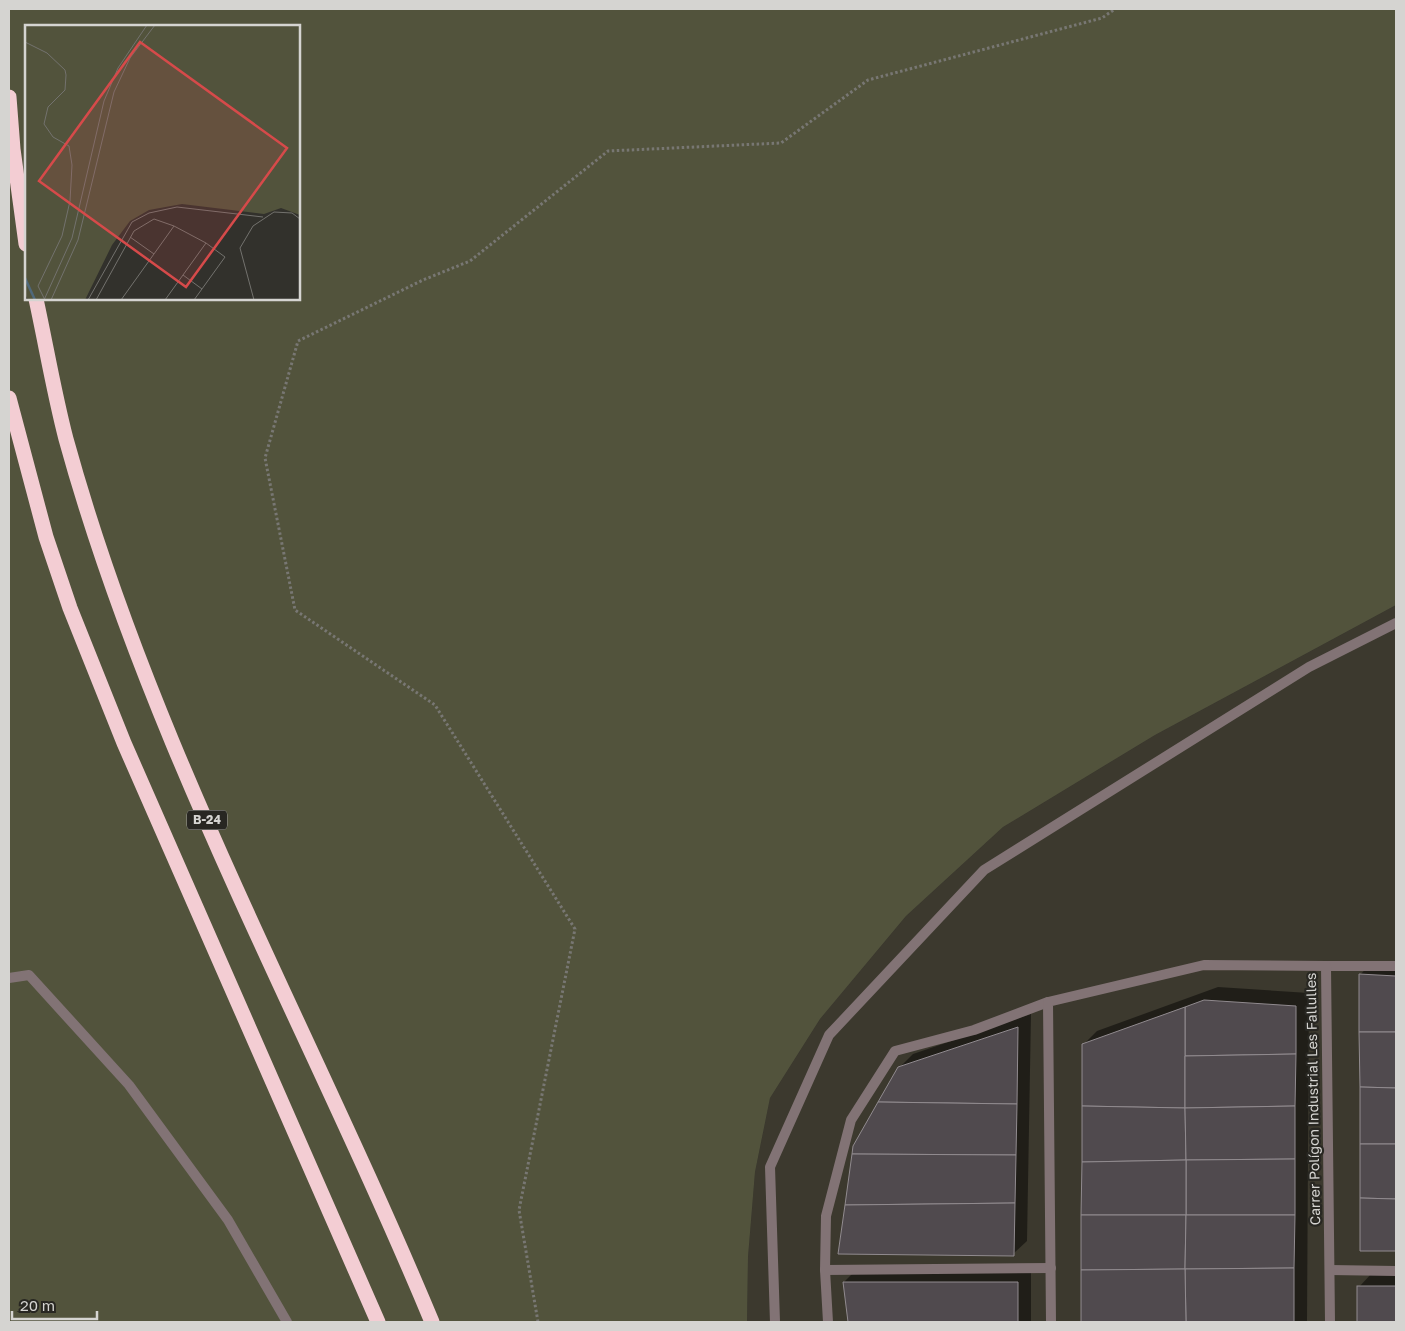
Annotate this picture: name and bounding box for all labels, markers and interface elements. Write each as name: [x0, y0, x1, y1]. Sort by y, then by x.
inset map: [25, 25, 300, 300]
road number: B-24: [187, 810, 227, 830]
street label: Carrer Polígon Industrial Les Fallulles: [1302, 972, 1323, 1226]
scale bar: [12, 1288, 98, 1320]
text: 20 m: [20, 1296, 55, 1314]

